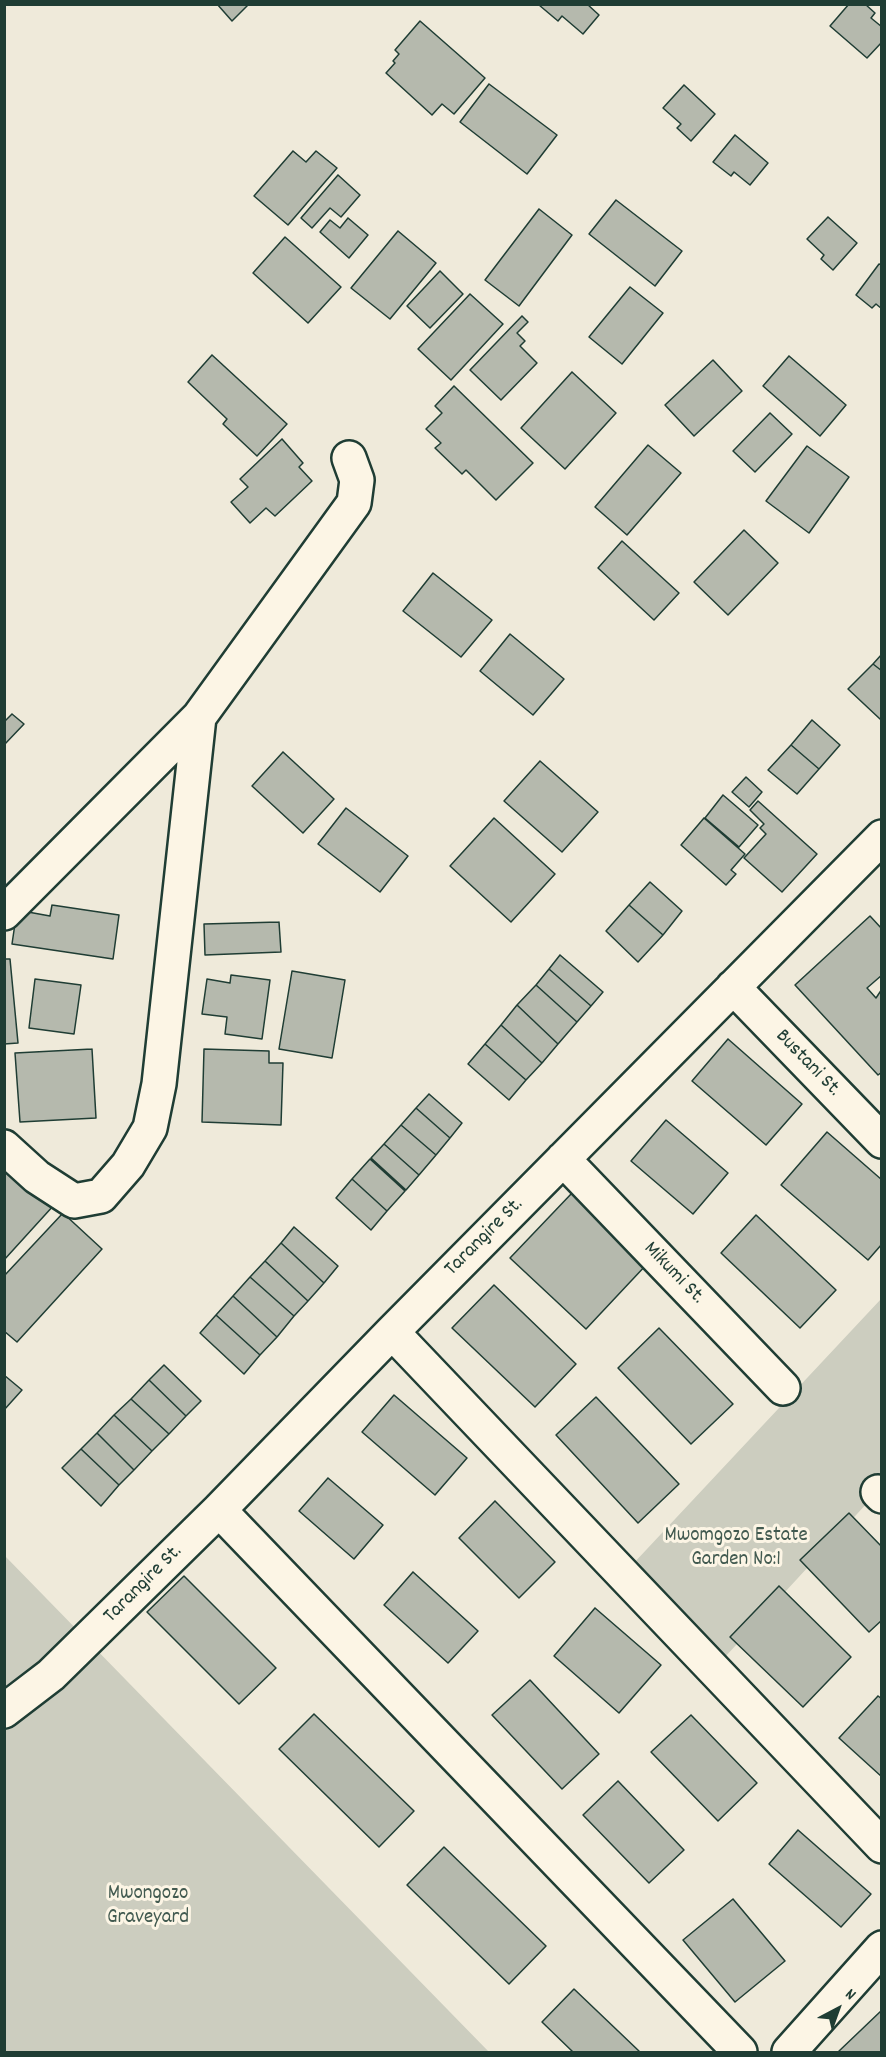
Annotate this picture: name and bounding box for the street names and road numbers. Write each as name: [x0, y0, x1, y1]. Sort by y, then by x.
street label: Bustani St.: [769, 1025, 845, 1103]
street label: Tarangire St.: [440, 1193, 530, 1283]
street label: Mikumi St.: [637, 1237, 709, 1311]
street label: Tarangire St.: [99, 1540, 189, 1630]

